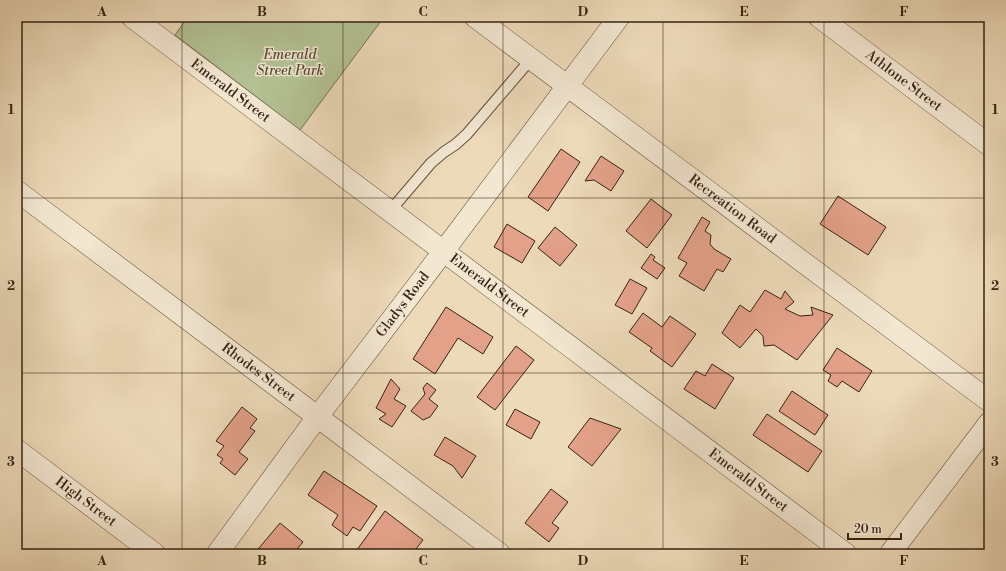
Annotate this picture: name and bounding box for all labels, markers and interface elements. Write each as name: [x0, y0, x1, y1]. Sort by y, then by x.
text: A: [96, 4, 107, 20]
text: B: [257, 4, 267, 20]
text: C: [418, 4, 428, 20]
text: D: [578, 4, 588, 20]
text: E: [739, 4, 749, 20]
text: F: [899, 4, 909, 20]
street label: Athlone Street: [861, 45, 946, 115]
park label: Emerald Street Park: [256, 46, 324, 80]
street label: Emerald Street: [187, 55, 274, 127]
text: 1: [8, 102, 15, 118]
text: 1: [992, 102, 999, 118]
street label: Recreation Road: [685, 170, 780, 248]
street label: Emerald Street: [446, 250, 533, 322]
street label: Gladys Road: [372, 268, 434, 341]
text: 2: [7, 278, 15, 294]
text: 2: [991, 278, 999, 294]
street label: Rhodes Street: [218, 339, 299, 406]
street label: Emerald Street: [705, 445, 792, 516]
text: 3: [7, 454, 15, 470]
text: 3: [991, 454, 999, 470]
street label: High Street: [51, 473, 120, 531]
scale bar: [848, 515, 901, 541]
text: 20 m: [854, 522, 882, 537]
text: A: [96, 553, 107, 569]
text: B: [257, 553, 267, 569]
text: C: [418, 553, 428, 569]
text: D: [578, 553, 588, 569]
text: E: [739, 553, 749, 569]
text: F: [899, 553, 909, 569]

